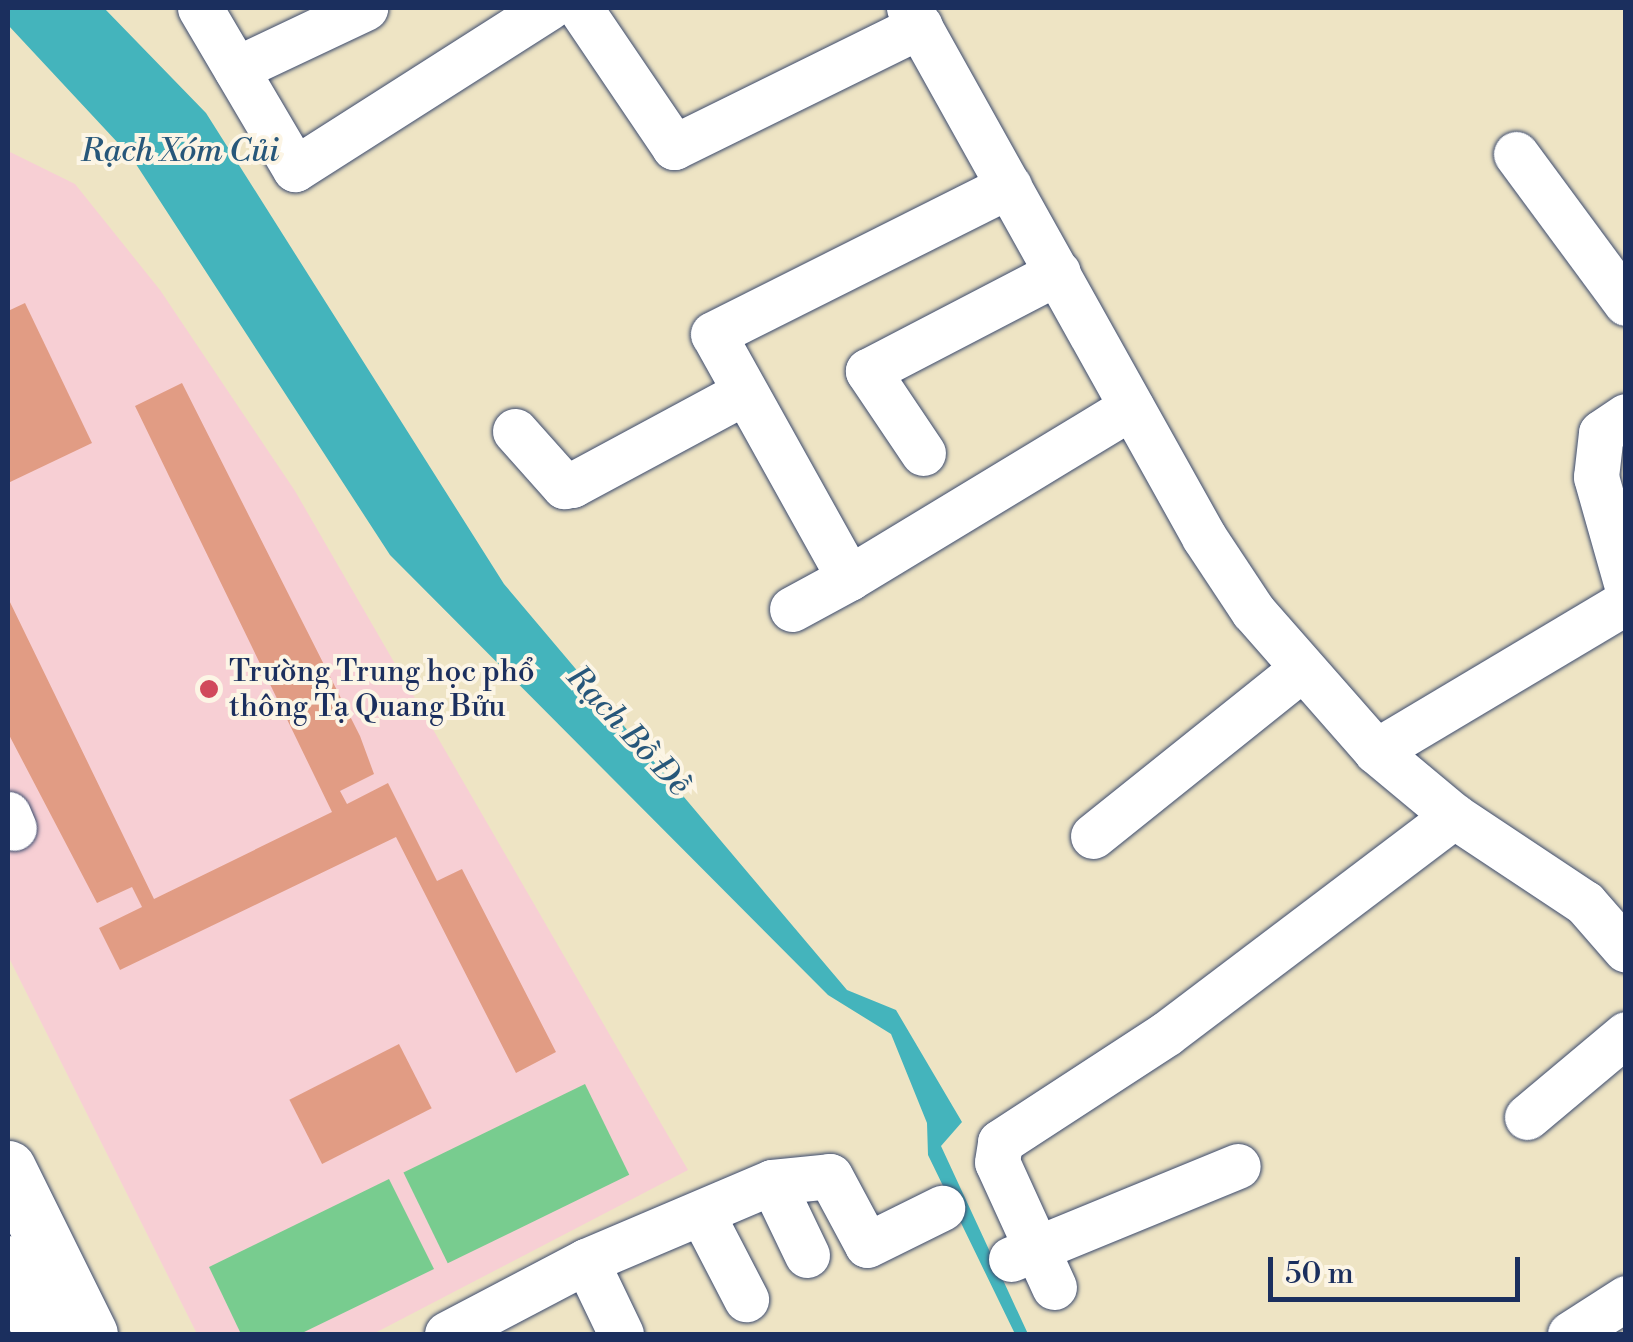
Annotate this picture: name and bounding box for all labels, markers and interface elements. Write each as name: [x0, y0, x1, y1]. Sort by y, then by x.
water label: Rạch Xóm Củi: [81, 132, 279, 170]
place label: Trường Trung học phổ thông Tạ Quang Bửu: [229, 654, 535, 724]
water label: Rạch Bồ Đề: [558, 658, 698, 804]
marker: Trường Trung học phổ thông Tạ Quang Bửu: [198, 678, 220, 700]
scale bar: [1273, 1237, 1526, 1299]
text: 50 m: [1285, 1255, 1354, 1293]

